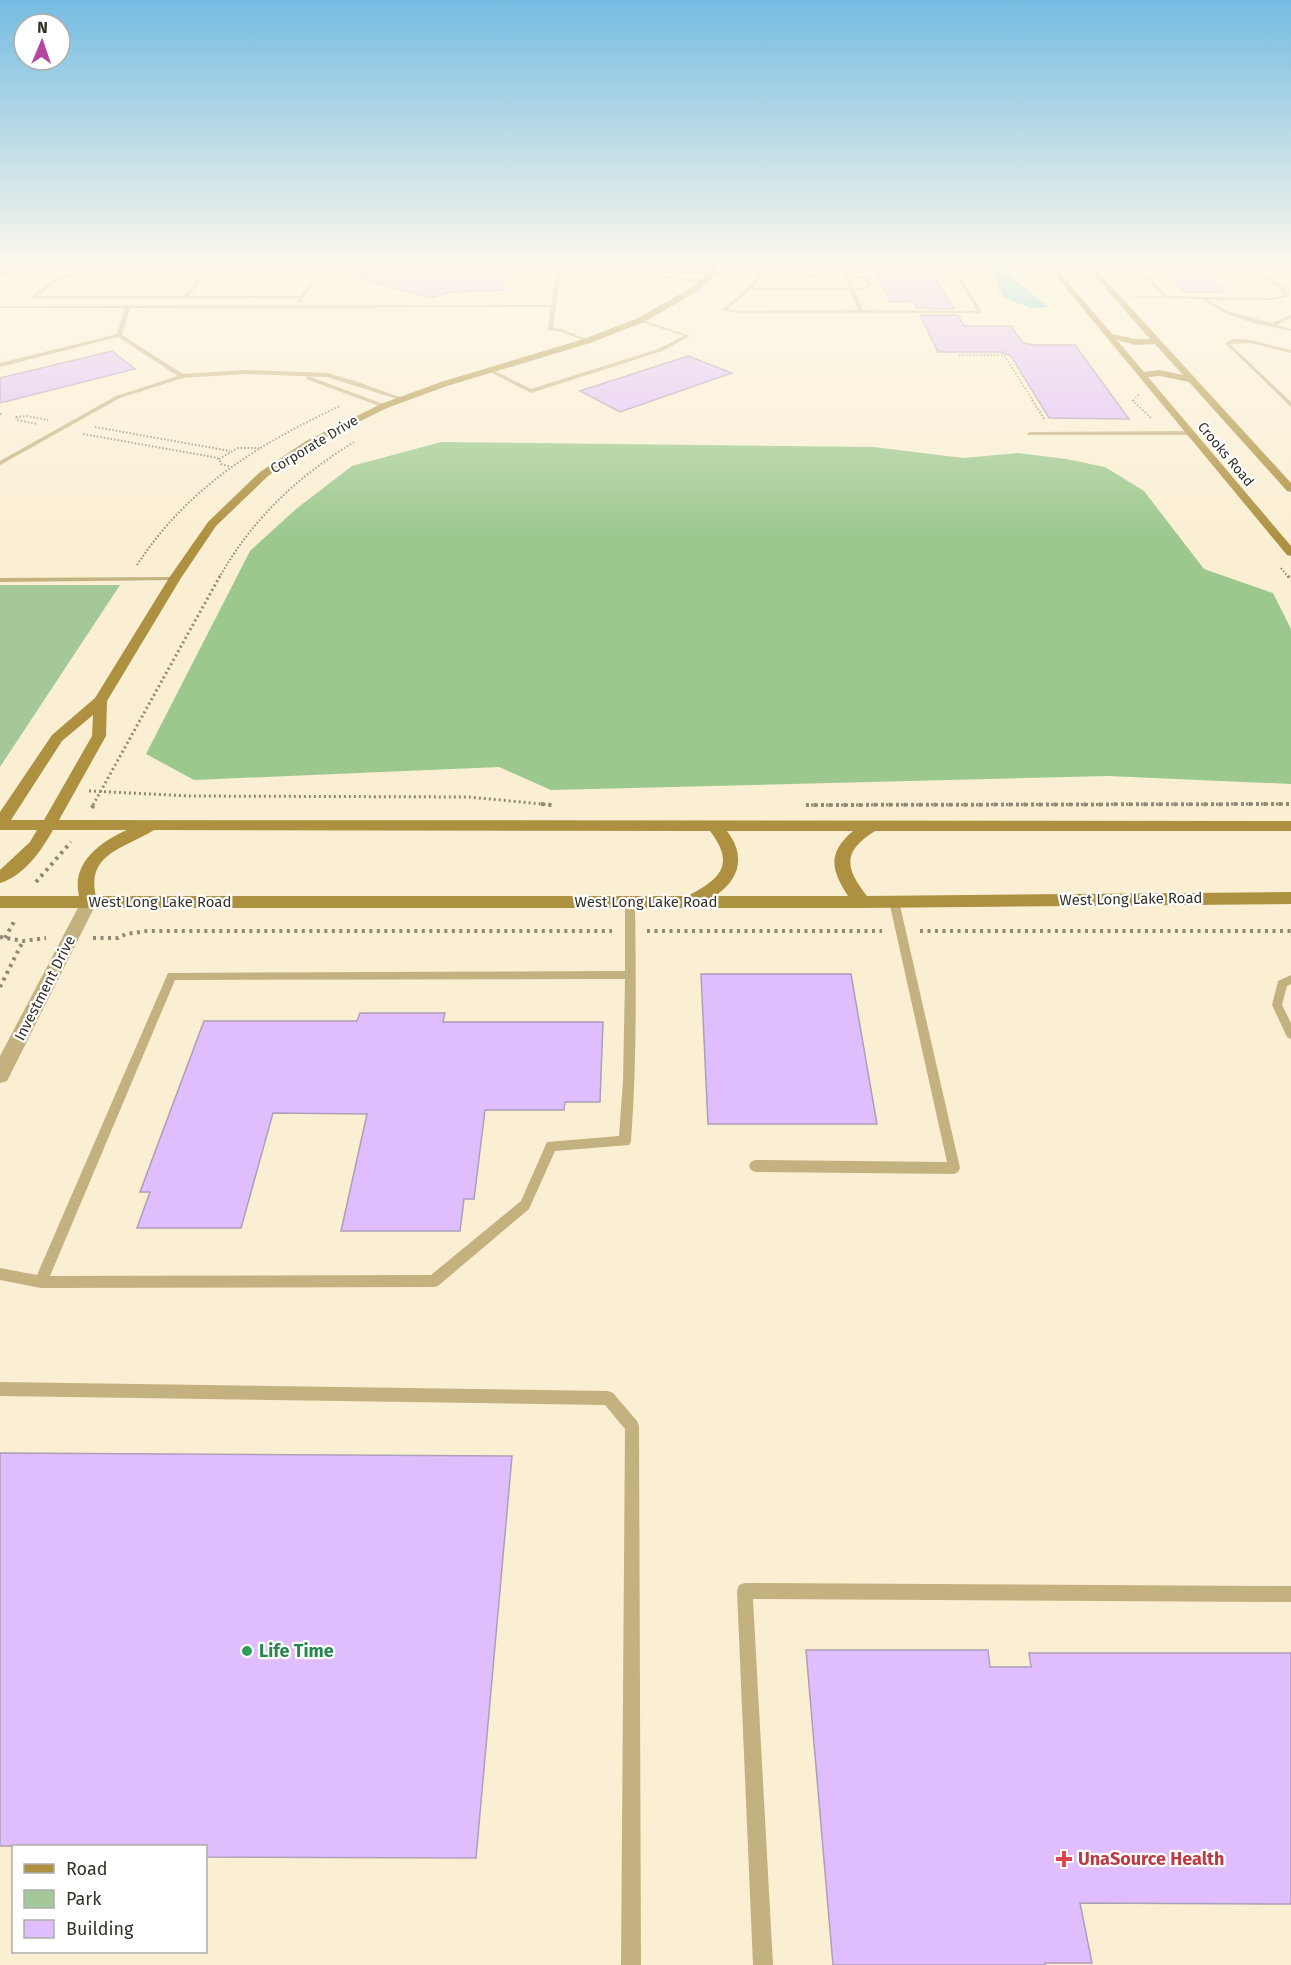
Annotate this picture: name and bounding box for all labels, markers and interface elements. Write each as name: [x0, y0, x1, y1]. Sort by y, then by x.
north arrow: [12, 12, 72, 72]
text: N: [37, 18, 48, 37]
street label: Corporate Drive: [267, 412, 361, 477]
street label: Crooks Road: [1194, 419, 1257, 490]
street label: West Long Lake Road: [1059, 889, 1203, 909]
street label: West Long Lake Road: [89, 893, 232, 911]
street label: West Long Lake Road: [575, 893, 718, 911]
street label: Investment Drive: [11, 932, 79, 1044]
place label: Life Time: [259, 1640, 334, 1662]
marker: Life Time: [240, 1644, 254, 1658]
legend: [12, 1845, 207, 1953]
place label: UnaSource Health: [1078, 1848, 1224, 1870]
marker: UnaSource Health: [1055, 1850, 1073, 1868]
text: Road: [66, 1858, 108, 1880]
text: Park: [66, 1888, 102, 1910]
text: Building: [66, 1918, 134, 1940]

